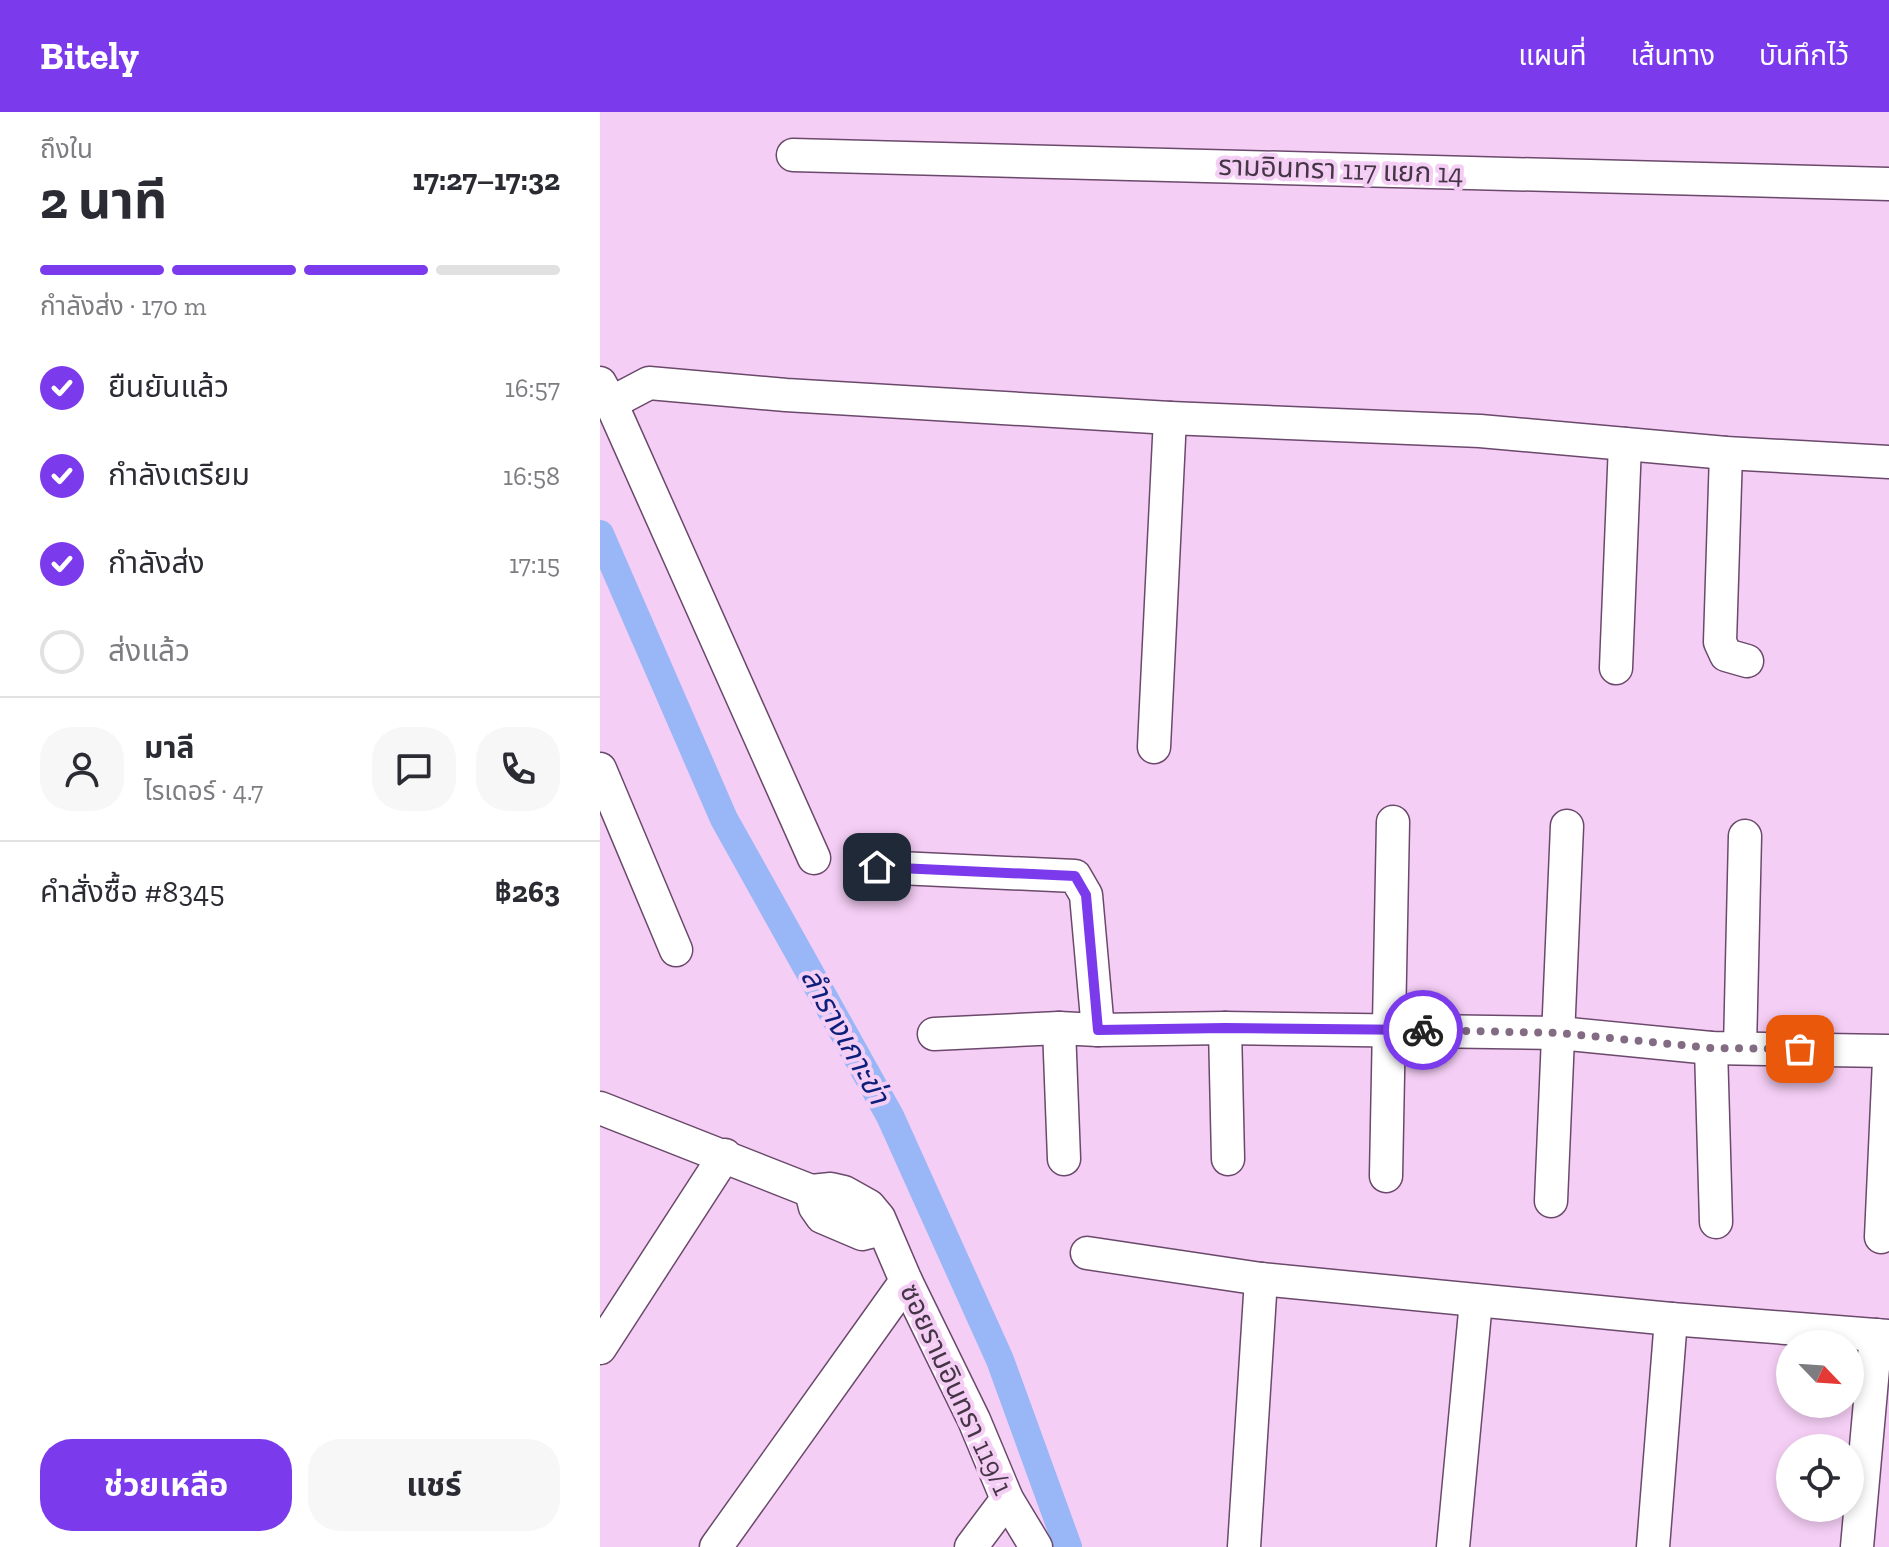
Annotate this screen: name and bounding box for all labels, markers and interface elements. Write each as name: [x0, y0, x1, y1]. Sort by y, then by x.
text: Bitely: [40, 33, 139, 79]
text: แผนที่: [1518, 39, 1586, 72]
text: เส้นทาง: [1630, 39, 1715, 72]
text: บันทึกไว้: [1759, 39, 1849, 72]
text: ถึงใน: [40, 133, 93, 165]
street label: รามอินทรา 117 แยก 14: [1218, 149, 1464, 190]
text: 17:27–17:32: [412, 162, 560, 198]
text: 2 นาที: [40, 169, 167, 231]
text: กำลังส่ง · 170 m: [40, 290, 206, 322]
icon: check: [40, 366, 84, 410]
text: ยืนยันแล้ว: [108, 369, 229, 405]
text: 16:57: [505, 372, 560, 404]
icon: check: [40, 454, 84, 498]
text: กำลังเตรียม: [108, 457, 250, 493]
text: 16:58: [503, 460, 560, 492]
icon: check: [40, 542, 84, 586]
text: กำลังส่ง: [108, 545, 205, 581]
text: 17:15: [509, 548, 560, 580]
text: ส่งแล้ว: [108, 633, 190, 669]
button: person: [40, 727, 124, 811]
button: chat: [372, 727, 456, 811]
button: phone: [476, 727, 560, 811]
text: มาลี: [144, 730, 194, 766]
text: ไรเดอร์ · 4.7: [144, 775, 263, 807]
pin: [843, 833, 911, 901]
icon: home: [855, 845, 899, 889]
text: คำสั่งซื้อ #8345: [40, 874, 225, 910]
text: ฿263: [494, 874, 560, 910]
water label: ลำรางเกาะข่า: [793, 962, 898, 1112]
courier: [1383, 990, 1463, 1070]
icon: bike: [1401, 1008, 1445, 1052]
pin: [1766, 1015, 1834, 1083]
icon: bag: [1778, 1027, 1822, 1071]
street label: ซอยรามอินทรา 119/1: [893, 1279, 1020, 1500]
north arrow: [1776, 1330, 1864, 1418]
map controls: [1776, 1330, 1864, 1522]
button: locate: [1776, 1434, 1864, 1522]
button: ช่วยเหลือ: [40, 1439, 292, 1531]
button: แชร์: [308, 1439, 560, 1531]

